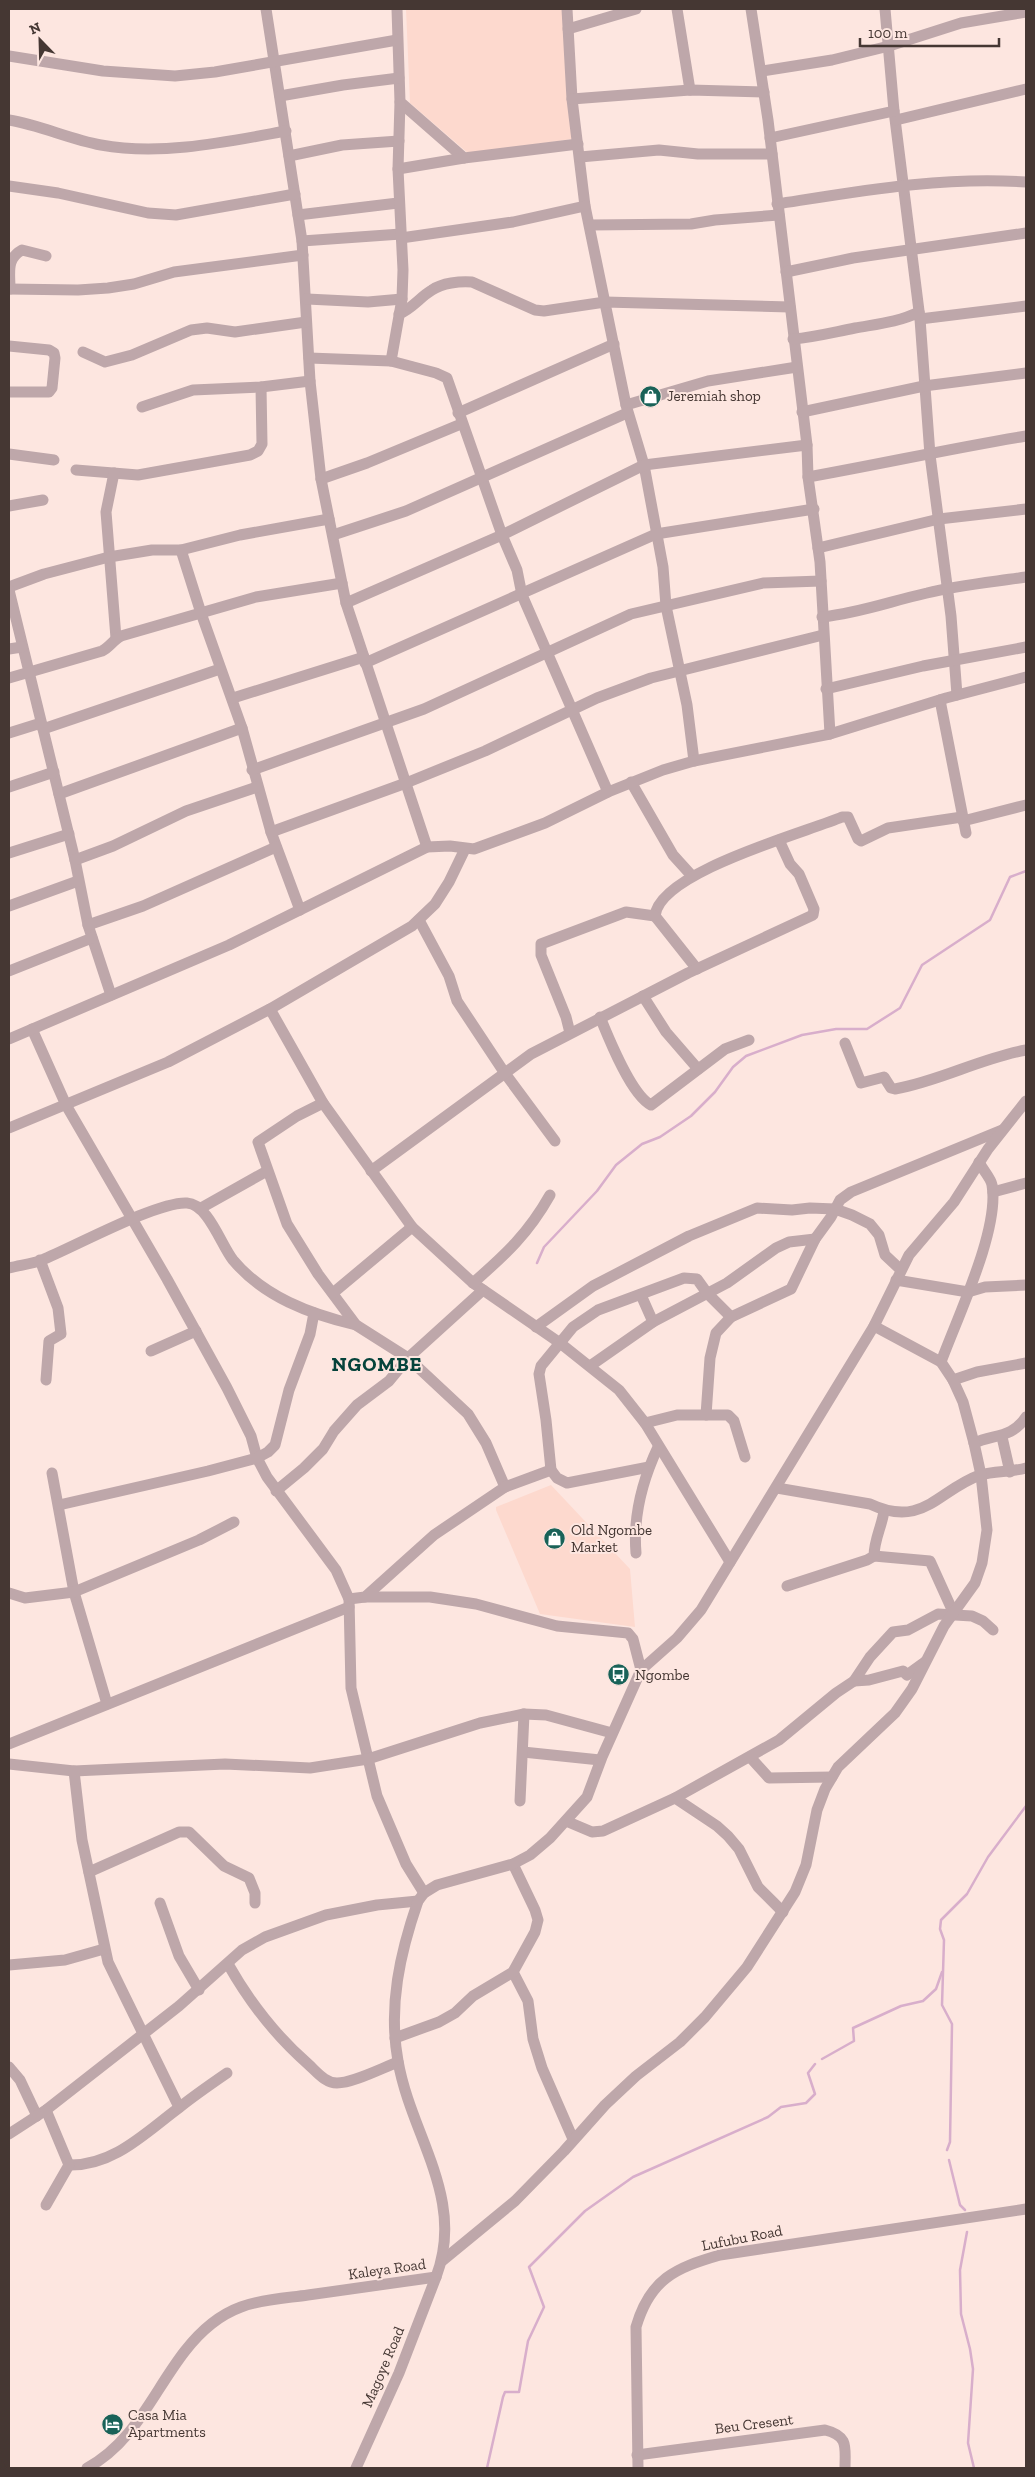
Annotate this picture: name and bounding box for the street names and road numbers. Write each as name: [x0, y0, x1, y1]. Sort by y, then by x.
street label: Lufubu Road: [700, 2221, 785, 2255]
street label: Kaleya Road: [347, 2255, 428, 2283]
street label: Magoye Road: [358, 2323, 408, 2410]
street label: Beu Cresent: [714, 2410, 795, 2438]

